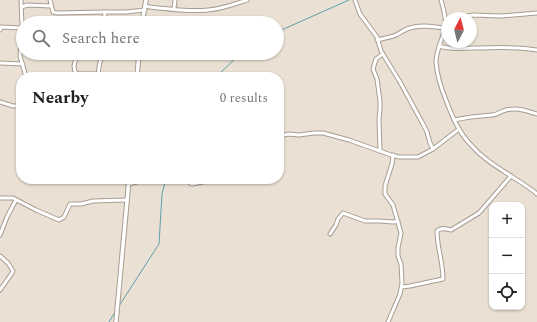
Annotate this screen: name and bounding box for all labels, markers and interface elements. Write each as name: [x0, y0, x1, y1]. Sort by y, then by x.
north arrow: [441, 12, 477, 48]
search box: [16, 16, 284, 60]
icon: search: [30, 27, 52, 49]
text: Search here: [62, 27, 140, 50]
text: Nearby: [32, 85, 88, 111]
text: 0 results: [220, 88, 268, 108]
map controls: [489, 202, 525, 310]
button: +: [489, 202, 525, 238]
button: −: [489, 238, 525, 274]
button: locate: [489, 274, 525, 310]

